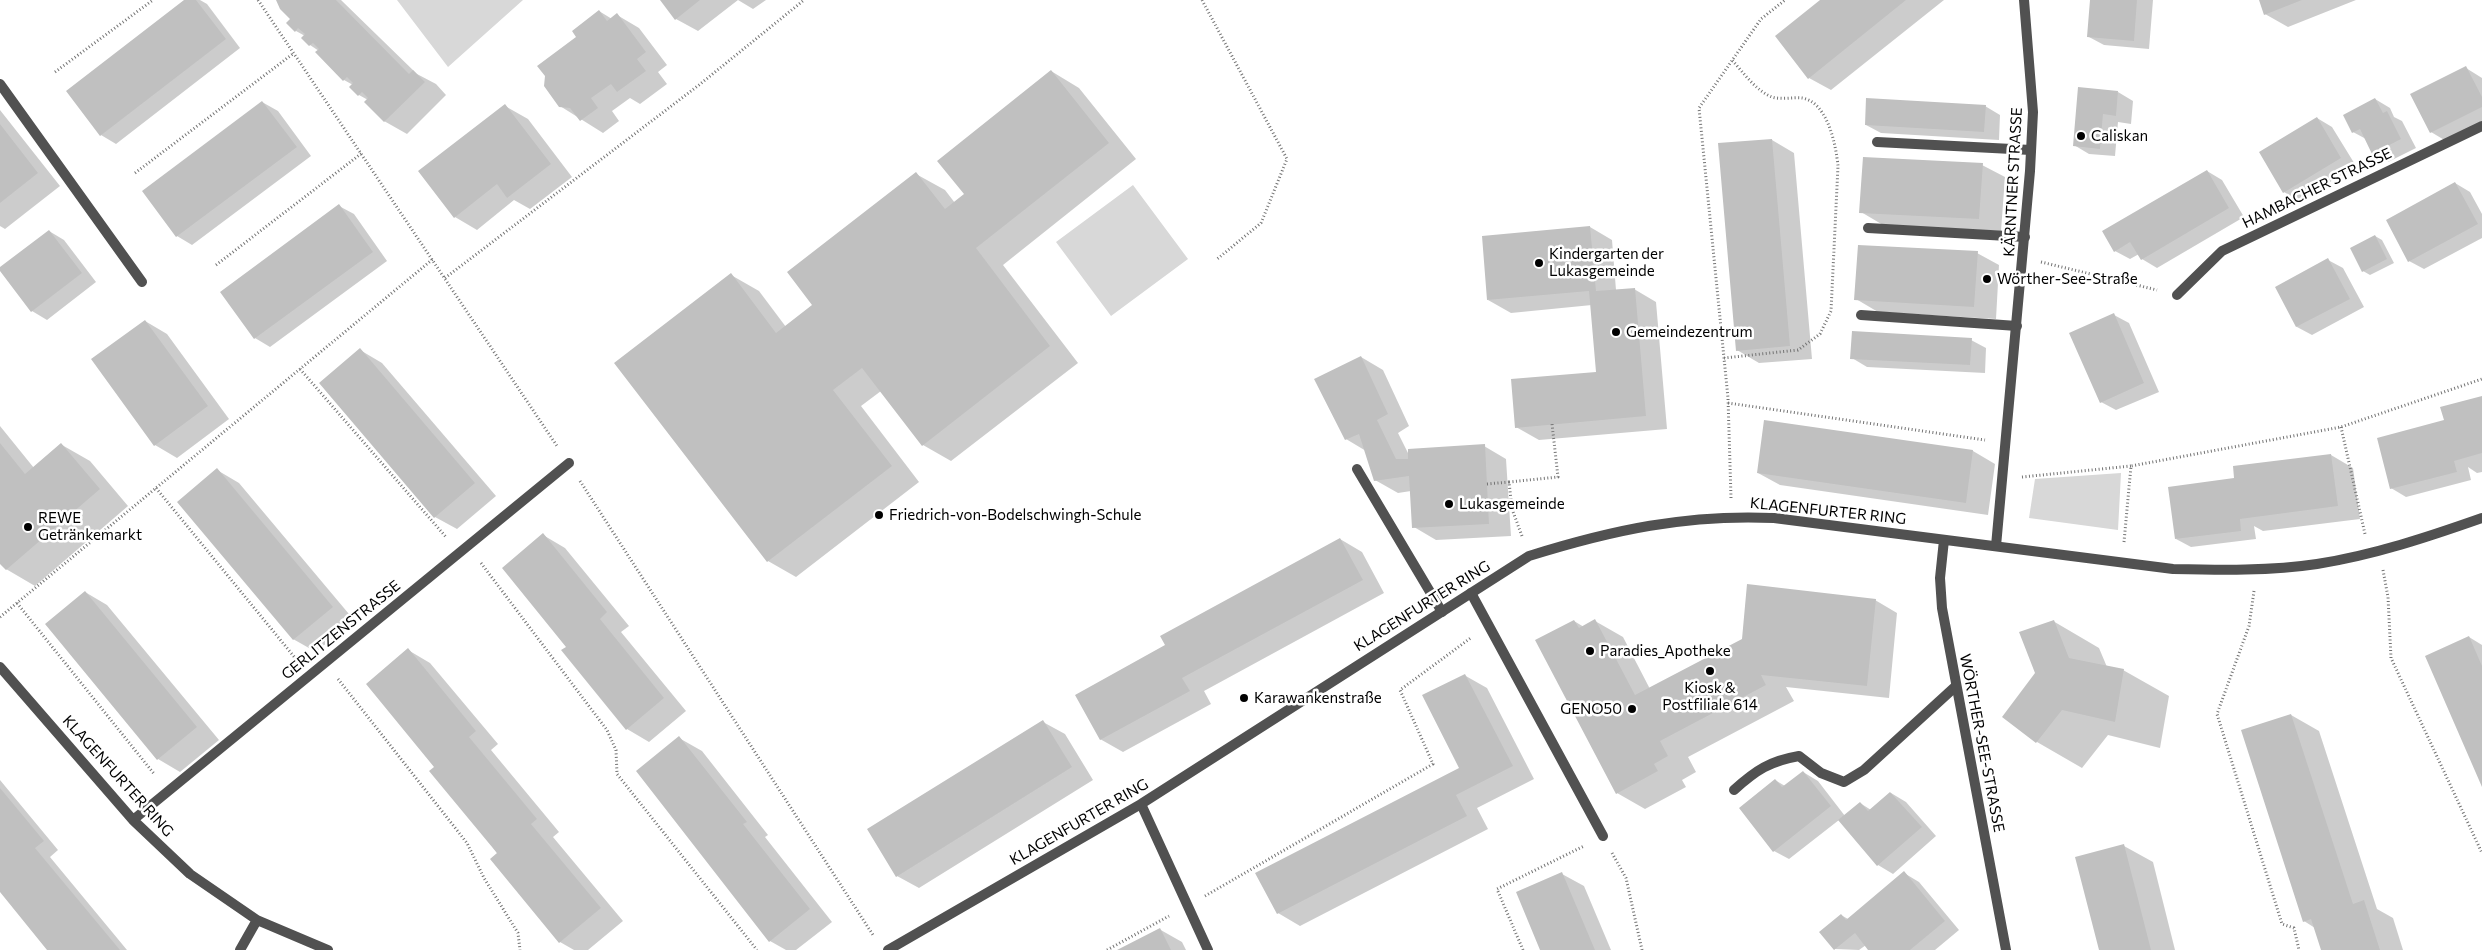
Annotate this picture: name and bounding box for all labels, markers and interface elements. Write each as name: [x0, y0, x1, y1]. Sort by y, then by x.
street label: KÄRNTNER STRASSE: [2000, 107, 2026, 257]
place label: Caliskan: [2091, 127, 2148, 145]
marker: Caliskan: [2075, 130, 2087, 142]
street label: HAMBACHER STRASSE: [2239, 144, 2395, 232]
place label: Kindergarten der Lukasgemeinde: [1549, 245, 1664, 280]
marker: Kindergarten der Lukasgemeinde: [1533, 257, 1545, 269]
place label: Wörther-See-Straße: [1997, 270, 2138, 288]
marker: Wörther-See-Straße: [1981, 273, 1993, 285]
place label: Gemeindezentrum: [1626, 323, 1752, 341]
marker: Gemeindezentrum: [1610, 326, 1622, 338]
street label: KLAGENFURTER RING: [1749, 494, 1907, 528]
place label: Lukasgemeinde: [1459, 495, 1565, 513]
marker: Lukasgemeinde: [1443, 498, 1455, 510]
place label: Friedrich-von-Bodelschwingh-Schule: [889, 506, 1141, 524]
place label: REWE Getränkemarkt: [38, 509, 142, 544]
marker: Friedrich-von-Bodelschwingh-Schule: [873, 509, 885, 521]
marker: REWE Getränkemarkt: [22, 521, 34, 533]
street label: KLAGENFURTER RING: [1351, 557, 1493, 655]
street label: GERLITZENSTRASSE: [278, 577, 404, 683]
place label: Paradies_Apotheke: [1600, 642, 1731, 660]
marker: Paradies_Apotheke: [1584, 645, 1596, 657]
street label: WÖRTHER-SEE-STRASSE: [1956, 652, 2008, 834]
marker: Kiosk & Postfiliale 614: [1704, 665, 1716, 677]
place label: Kiosk & Postfiliale 614: [1662, 679, 1758, 714]
place label: Karawankenstraße: [1254, 689, 1382, 707]
marker: Karawankenstraße: [1238, 692, 1250, 704]
place label: GENO50: [1560, 700, 1622, 718]
marker: GENO50: [1626, 703, 1638, 715]
street label: KLAGENFURTER RING: [59, 712, 177, 840]
street label: KLAGENFURTER RING: [1006, 775, 1152, 869]

